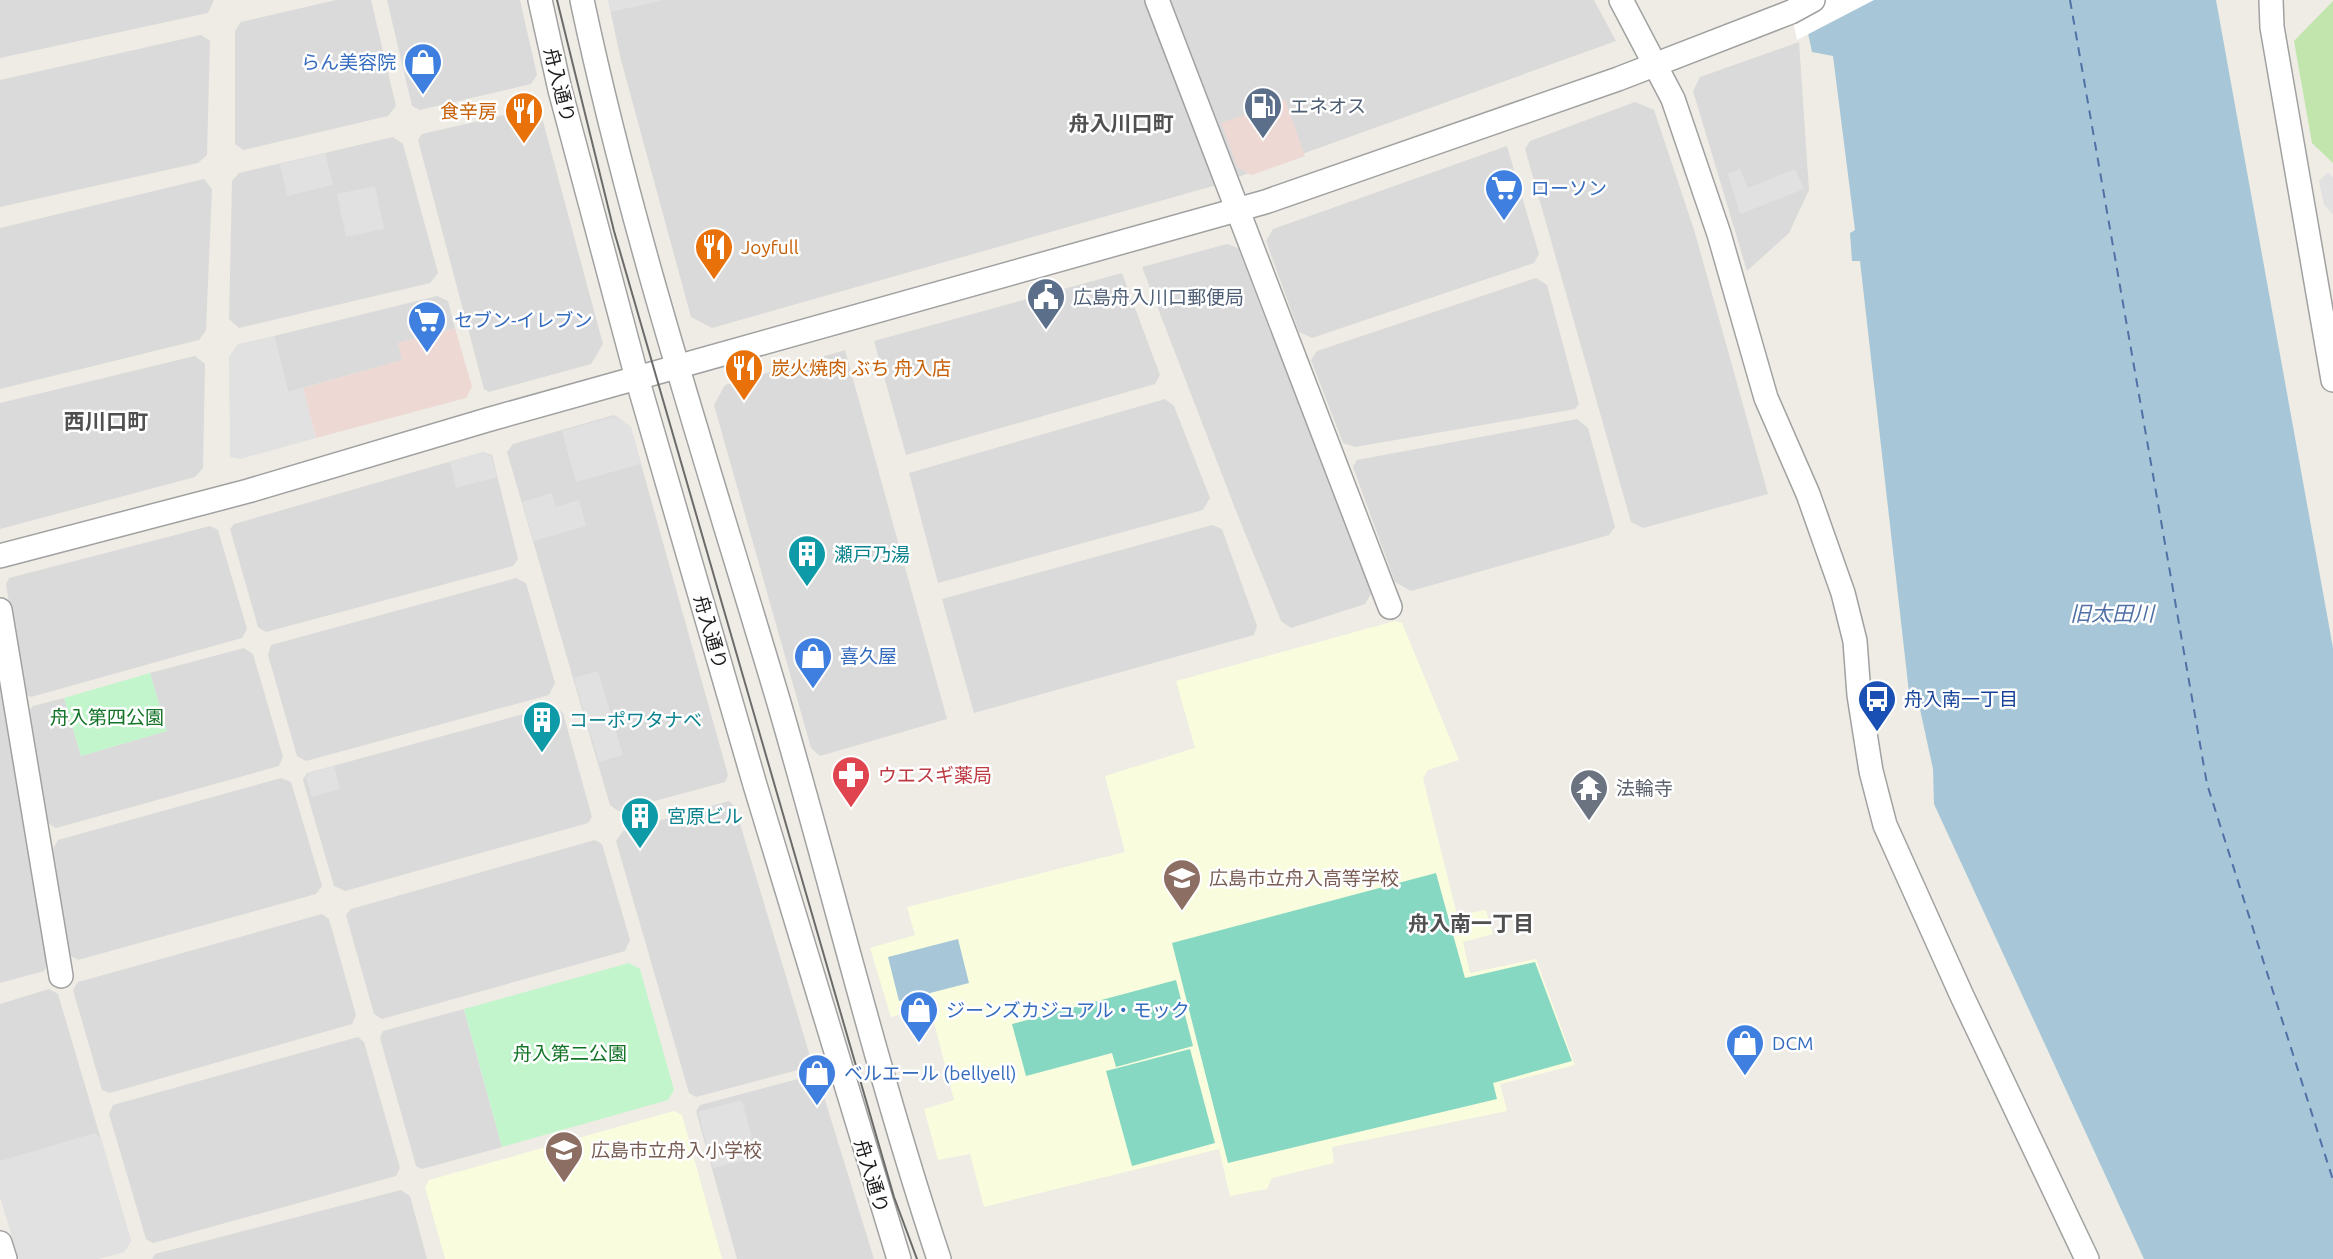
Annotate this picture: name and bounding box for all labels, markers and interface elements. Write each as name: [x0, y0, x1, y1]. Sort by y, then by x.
shop icon: らん美容院: [402, 41, 444, 96]
street label: 舟入通り: [540, 45, 580, 125]
place label: らん美容院: [301, 51, 396, 73]
fuel station icon: エネオス: [1242, 85, 1284, 140]
restaurant icon: 食辛房: [503, 90, 545, 145]
place label: エネオス: [1290, 95, 1366, 117]
place label: 食辛房: [440, 100, 497, 122]
district label: 舟入川口町: [1069, 111, 1174, 135]
supermarket icon: ローソン: [1483, 167, 1525, 222]
place label: ローソン: [1531, 177, 1607, 199]
restaurant icon: Joyfull: [693, 226, 735, 281]
place label: Joyfull: [741, 236, 799, 258]
public building icon: 広島舟入川口郵便局: [1025, 276, 1067, 331]
place label: 広島舟入川口郵便局: [1073, 286, 1244, 308]
supermarket icon: セブン-イレブン: [406, 299, 448, 354]
place label: セブン-イレブン: [454, 309, 593, 331]
restaurant icon: 炭火焼肉 ぶち 舟入店: [723, 347, 765, 402]
place label: 炭火焼肉 ぶち 舟入店: [771, 357, 951, 379]
district label: 西川口町: [64, 409, 148, 433]
building icon: 瀬戸乃湯: [786, 533, 828, 588]
place label: 瀬戸乃湯: [834, 543, 910, 565]
street label: 舟入通り: [690, 592, 732, 672]
water label: 旧太田川: [2070, 601, 2156, 625]
shop icon: 喜久屋: [792, 635, 834, 690]
place label: 喜久屋: [840, 645, 897, 667]
bus stop icon: 舟入南一丁目: [1856, 678, 1898, 733]
place label: 舟入南一丁目: [1904, 688, 2018, 710]
building icon: コーポワタナベ: [521, 699, 563, 754]
park label: 舟入第四公園: [50, 706, 164, 728]
place label: コーポワタナベ: [569, 709, 702, 731]
pharmacy icon: ウエスギ薬局: [830, 754, 872, 809]
place label: ウエスギ薬局: [878, 764, 992, 786]
temple icon: 法輪寺: [1568, 767, 1610, 822]
place label: 法輪寺: [1616, 777, 1673, 799]
building icon: 宮原ビル: [619, 795, 661, 850]
place label: 宮原ビル: [667, 805, 743, 827]
school or university icon: 広島市立舟入高等学校: [1161, 857, 1203, 912]
place label: 広島市立舟入高等学校: [1209, 867, 1399, 889]
district label: 舟入南一丁目: [1408, 911, 1534, 935]
shop icon: ジーンズカジュアル・モック: [898, 989, 940, 1044]
place label: ジーンズカジュアル・モック: [946, 999, 1190, 1021]
shop icon: DCM: [1724, 1022, 1766, 1077]
place label: DCM: [1772, 1032, 1814, 1054]
park label: 舟入第二公園: [513, 1042, 627, 1064]
shop icon: ベルエール (bellyell): [796, 1052, 838, 1107]
place label: ベルエール (bellyell): [844, 1062, 1016, 1084]
school or university icon: 広島市立舟入小学校: [543, 1129, 585, 1184]
street label: 舟入通り: [850, 1136, 894, 1216]
place label: 広島市立舟入小学校: [591, 1139, 762, 1161]

